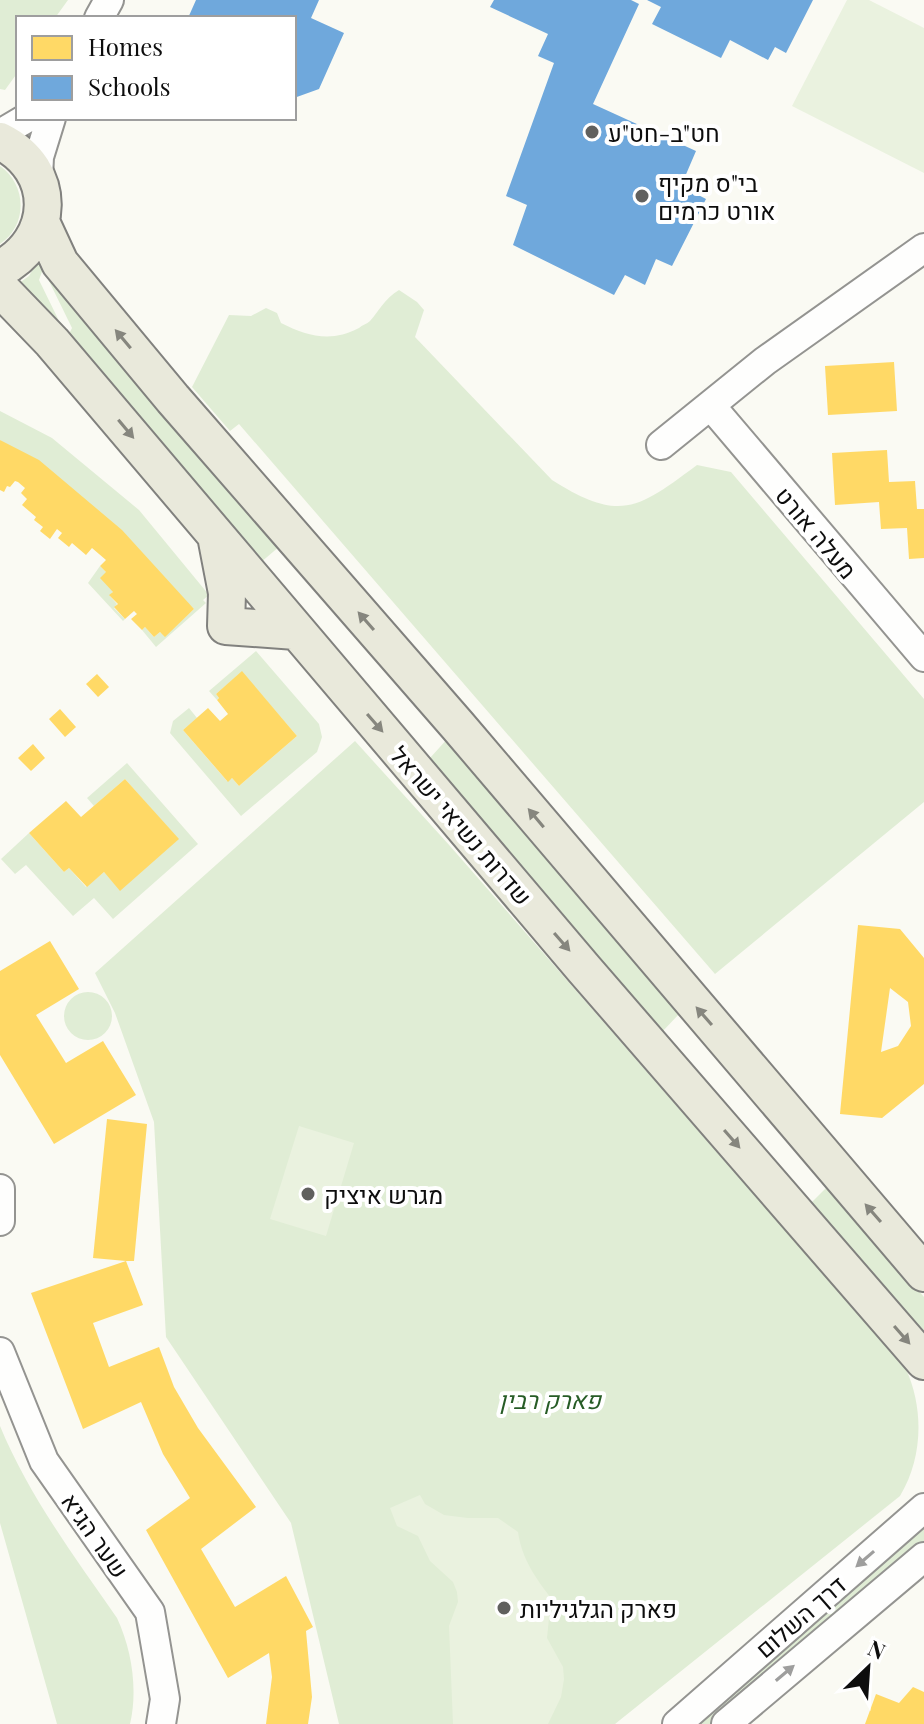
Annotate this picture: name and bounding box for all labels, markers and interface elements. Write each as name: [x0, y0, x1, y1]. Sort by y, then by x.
legend: [16, 16, 296, 120]
text: Homes: [88, 30, 163, 62]
text: Schools: [88, 70, 170, 102]
place label: חט"ב-חט"ע: [608, 116, 720, 148]
marker: חט"ב-חט"ע: [583, 123, 601, 141]
place label: בי"ס מקיף אורט כרמים: [658, 166, 775, 226]
marker: בי"ס מקיף אורט כרמים: [633, 187, 651, 205]
one-way arrow: [115, 329, 132, 349]
one-way arrow: [117, 419, 134, 439]
street label: מעלה אורט: [769, 479, 865, 585]
one-way arrow: [358, 611, 375, 631]
one-way arrow: [365, 713, 383, 733]
street label: שדרות נשיאי ישראל: [384, 739, 540, 911]
one-way arrow: [528, 808, 545, 828]
one-way arrow: [553, 932, 570, 952]
one-way arrow: [696, 1006, 713, 1026]
one-way arrow: [722, 1129, 740, 1148]
place label: מגרש איציק: [324, 1178, 443, 1210]
marker: מגרש איציק: [299, 1185, 317, 1203]
one-way arrow: [865, 1204, 882, 1224]
one-way arrow: [892, 1326, 910, 1345]
park label: פארק רבין: [499, 1383, 603, 1415]
street label: שער הגיא: [55, 1486, 137, 1584]
one-way arrow: [856, 1550, 876, 1567]
street label: דרך השלום: [748, 1568, 852, 1664]
place label: פארק הגלגיליות: [520, 1592, 677, 1624]
marker: פארק הגלגיליות: [495, 1599, 513, 1617]
north arrow: [828, 1628, 908, 1708]
text: N: [863, 1632, 891, 1666]
one-way arrow: [775, 1665, 795, 1682]

